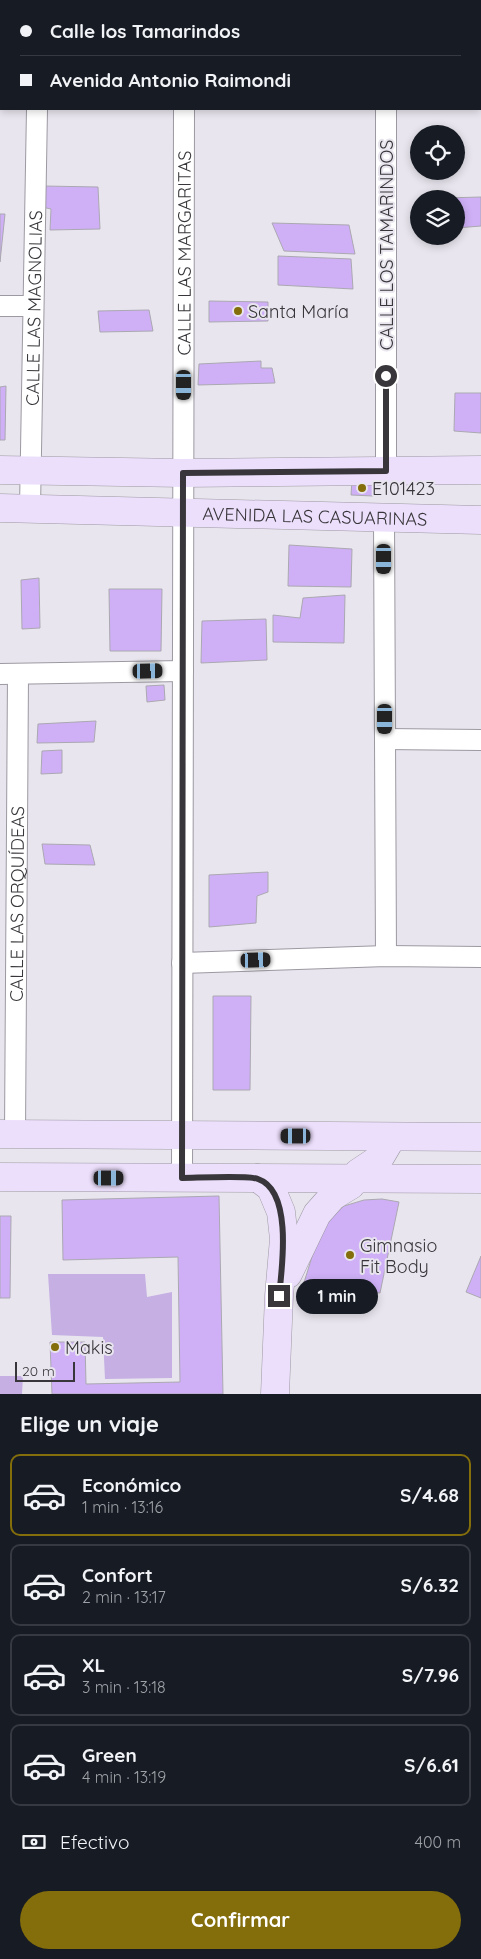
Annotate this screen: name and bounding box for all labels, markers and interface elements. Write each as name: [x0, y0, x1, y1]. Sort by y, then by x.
text: Calle los Tamarindos: [50, 19, 240, 43]
text: Avenida Antonio Raimondi: [50, 68, 291, 92]
map controls: [410, 125, 465, 245]
button: locate: [410, 125, 465, 180]
street label: CALLE LOS TAMARINDOS: [375, 140, 398, 350]
street label: CALLE LAS MARGARITAS: [172, 151, 195, 355]
button: layers: [410, 190, 465, 245]
street label: CALLE LAS MAGNOLIAS: [20, 210, 47, 406]
place label: Santa María: [248, 300, 349, 323]
marker: Santa María: [232, 305, 244, 317]
route start: [375, 365, 397, 387]
car: [176, 370, 191, 400]
place label: E101423: [372, 477, 435, 500]
marker: E101423: [356, 482, 368, 494]
street label: AVENIDA LAS CASUARINAS: [202, 502, 428, 530]
car: [376, 544, 391, 574]
car: [132, 663, 163, 679]
car: [377, 704, 392, 734]
street label: CALLE LAS ORQUÍDEAS: [4, 806, 29, 1002]
car: [240, 952, 271, 968]
car: [281, 1129, 311, 1144]
car: [94, 1171, 124, 1186]
place label: Gimnasio Fit Body: [360, 1234, 437, 1278]
marker: Gimnasio Fit Body: [344, 1249, 356, 1261]
callout: 1 min: [296, 1278, 379, 1314]
route end: [268, 1285, 290, 1307]
text: 1 min: [318, 1286, 356, 1306]
place label: Makis: [65, 1336, 113, 1359]
marker: Makis: [49, 1341, 61, 1353]
scale bar: [15, 1359, 75, 1382]
text: 20 m: [22, 1362, 55, 1380]
text: Elige un viaje: [20, 1410, 159, 1438]
icon: car: [22, 1473, 67, 1518]
text: Económico: [82, 1473, 181, 1497]
text: S/4.68: [400, 1483, 459, 1507]
text: 1 min · 13:16: [82, 1497, 163, 1517]
icon: car: [22, 1563, 67, 1608]
text: Confort: [82, 1563, 153, 1587]
text: S/6.32: [401, 1573, 459, 1597]
text: 2 min · 13:17: [82, 1587, 166, 1607]
icon: car: [22, 1653, 67, 1698]
text: XL: [82, 1653, 105, 1677]
text: S/7.96: [402, 1663, 459, 1687]
text: 3 min · 13:18: [82, 1677, 166, 1697]
icon: car: [22, 1743, 67, 1788]
text: Green: [82, 1743, 137, 1767]
text: S/6.61: [404, 1753, 459, 1777]
text: 4 min · 13:19: [82, 1767, 166, 1787]
icon: cash: [20, 1828, 48, 1856]
text: Efectivo: [60, 1830, 129, 1854]
text: 400 m: [415, 1832, 461, 1852]
button: Confirmar: [20, 1891, 461, 1949]

